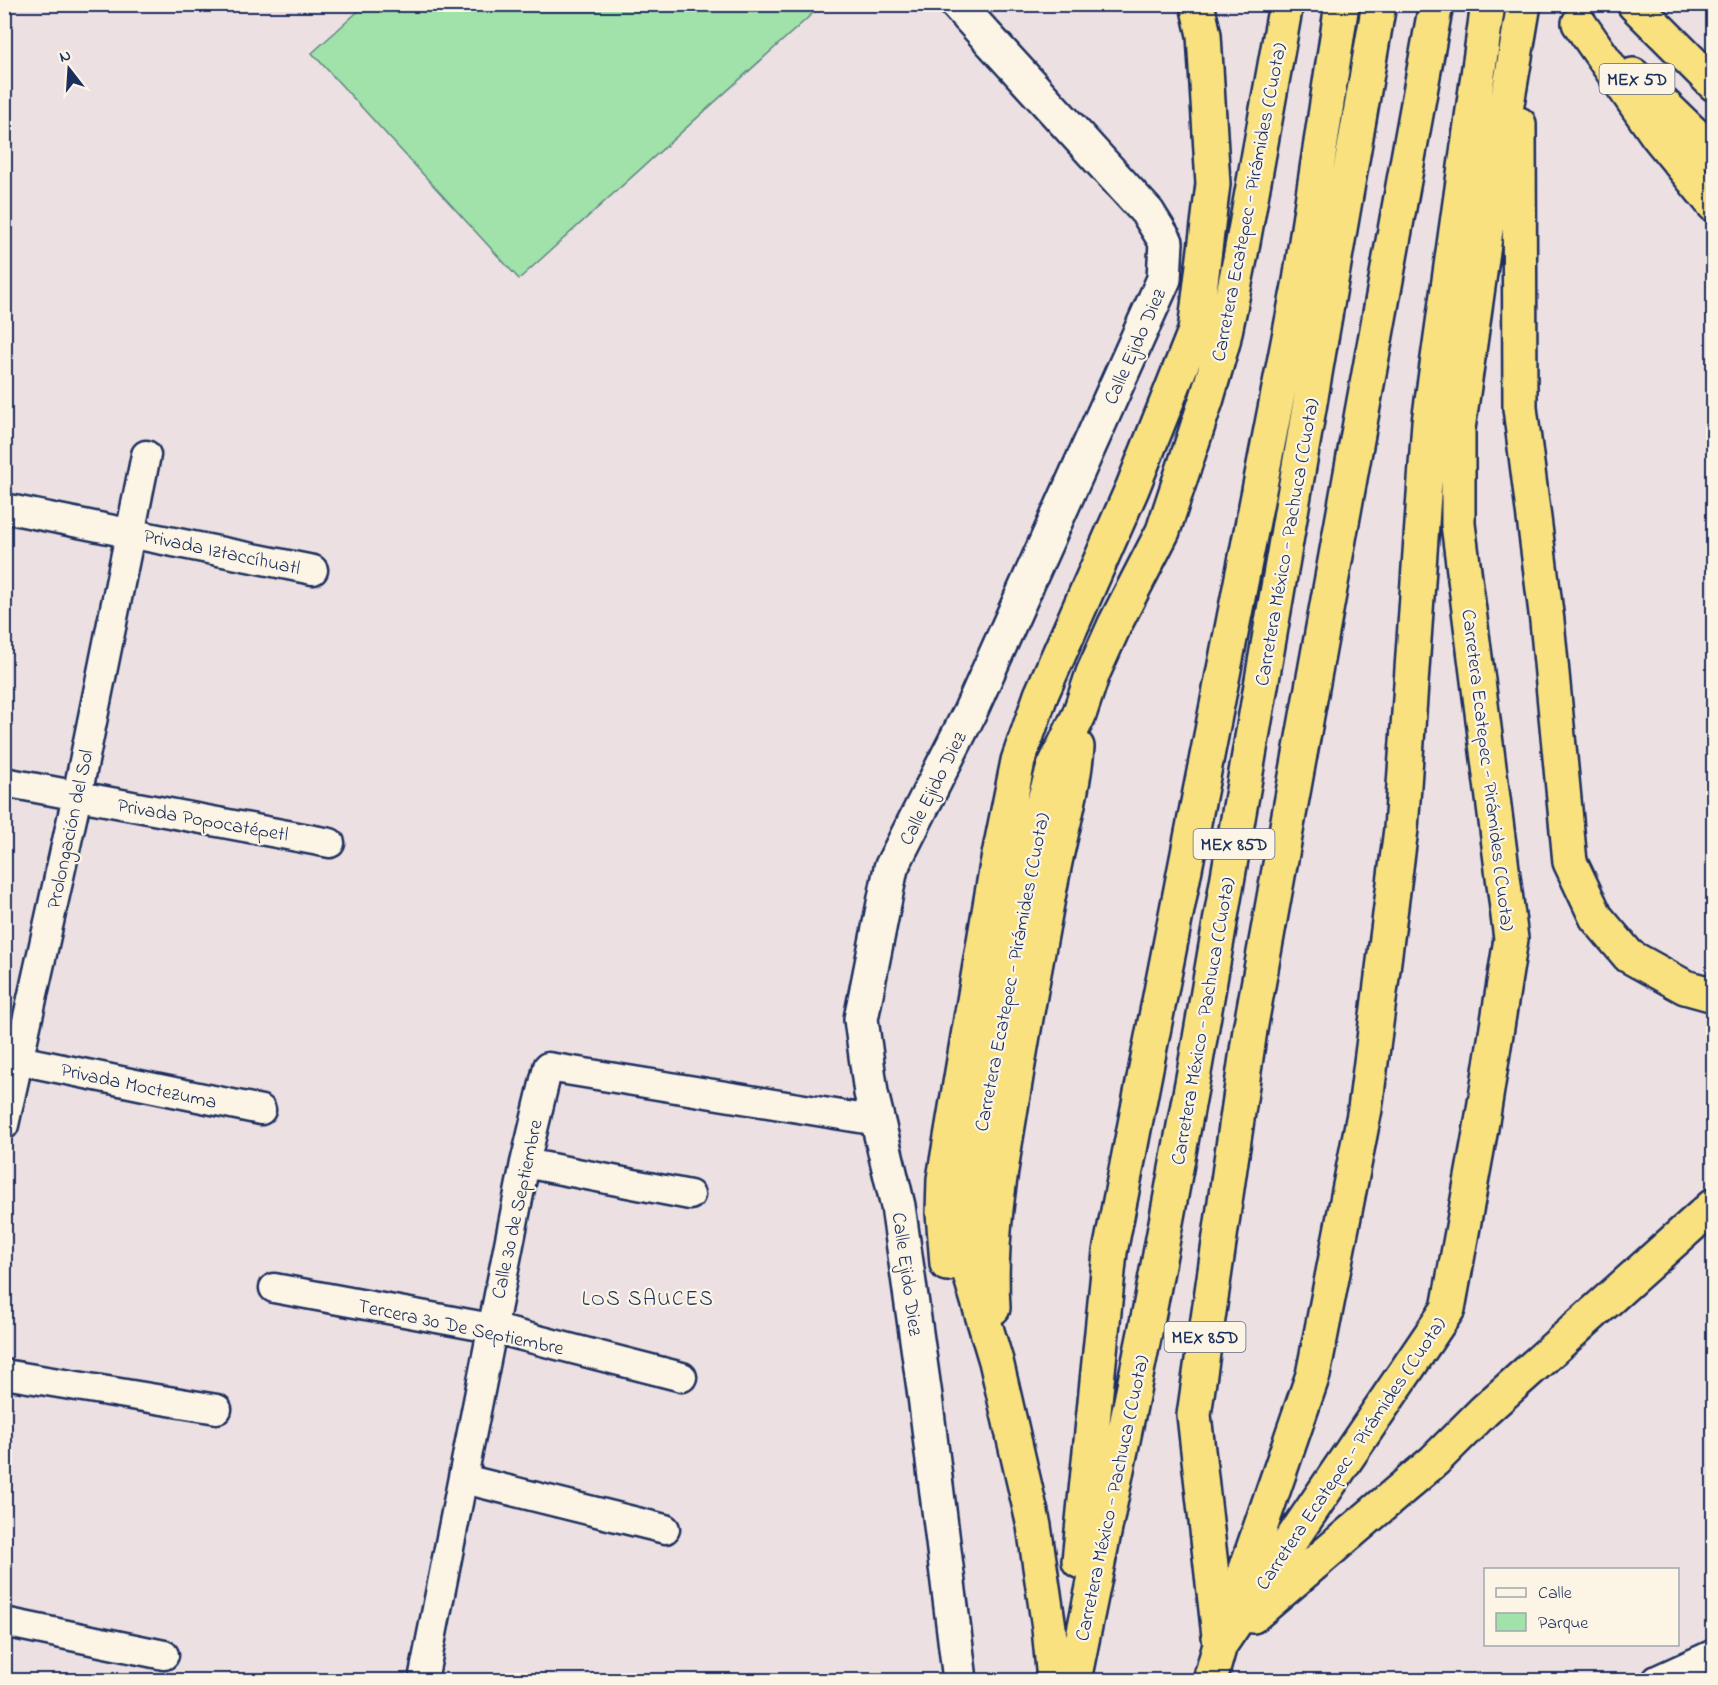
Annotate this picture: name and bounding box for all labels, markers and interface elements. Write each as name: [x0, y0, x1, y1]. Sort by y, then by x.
north arrow: [39, 39, 99, 99]
street label: Carretera Ecatepec - Pirámides (Cuota): [1205, 41, 1296, 364]
text: N: [57, 43, 74, 70]
road number: MEX 5D: [1600, 64, 1674, 94]
street label: Calle Ejido Diez: [1098, 284, 1175, 410]
street label: Carretera México - Pachuca (Cuota): [1249, 396, 1328, 688]
street label: Privada Iztaccíhuatl: [140, 523, 302, 584]
street label: Carretera Ecatepec - Pirámides (Cuota): [1452, 608, 1521, 933]
street label: Calle Ejido Diez: [893, 727, 976, 851]
street label: Prolongación del Sol: [40, 747, 103, 912]
street label: Privada Popocatépetl: [115, 792, 290, 851]
street label: Carretera Ecatepec - Pirámides (Cuota): [968, 811, 1059, 1134]
road number: MEX 85D: [1194, 829, 1274, 859]
street label: Carretera México - Pachuca (Cuota): [1165, 875, 1244, 1167]
street label: Privada Moctezuma: [58, 1057, 219, 1118]
street label: Calle 30 de Septiembre: [485, 1117, 552, 1302]
street label: Calle Ejido Diez: [883, 1211, 929, 1339]
district label: LOS SAUCES: [582, 1285, 714, 1315]
street label: Tercera 30 De Septiembre: [355, 1292, 566, 1364]
street label: Carretera Ecatepec - Pirámides (Cuota): [1249, 1312, 1455, 1597]
road number: MEX 85D: [1164, 1322, 1246, 1352]
street label: Carretera México - Pachuca (Cuota): [1069, 1353, 1158, 1644]
legend: [1484, 1568, 1679, 1646]
text: Calle: [1538, 1581, 1573, 1607]
text: Parque: [1538, 1611, 1589, 1637]

